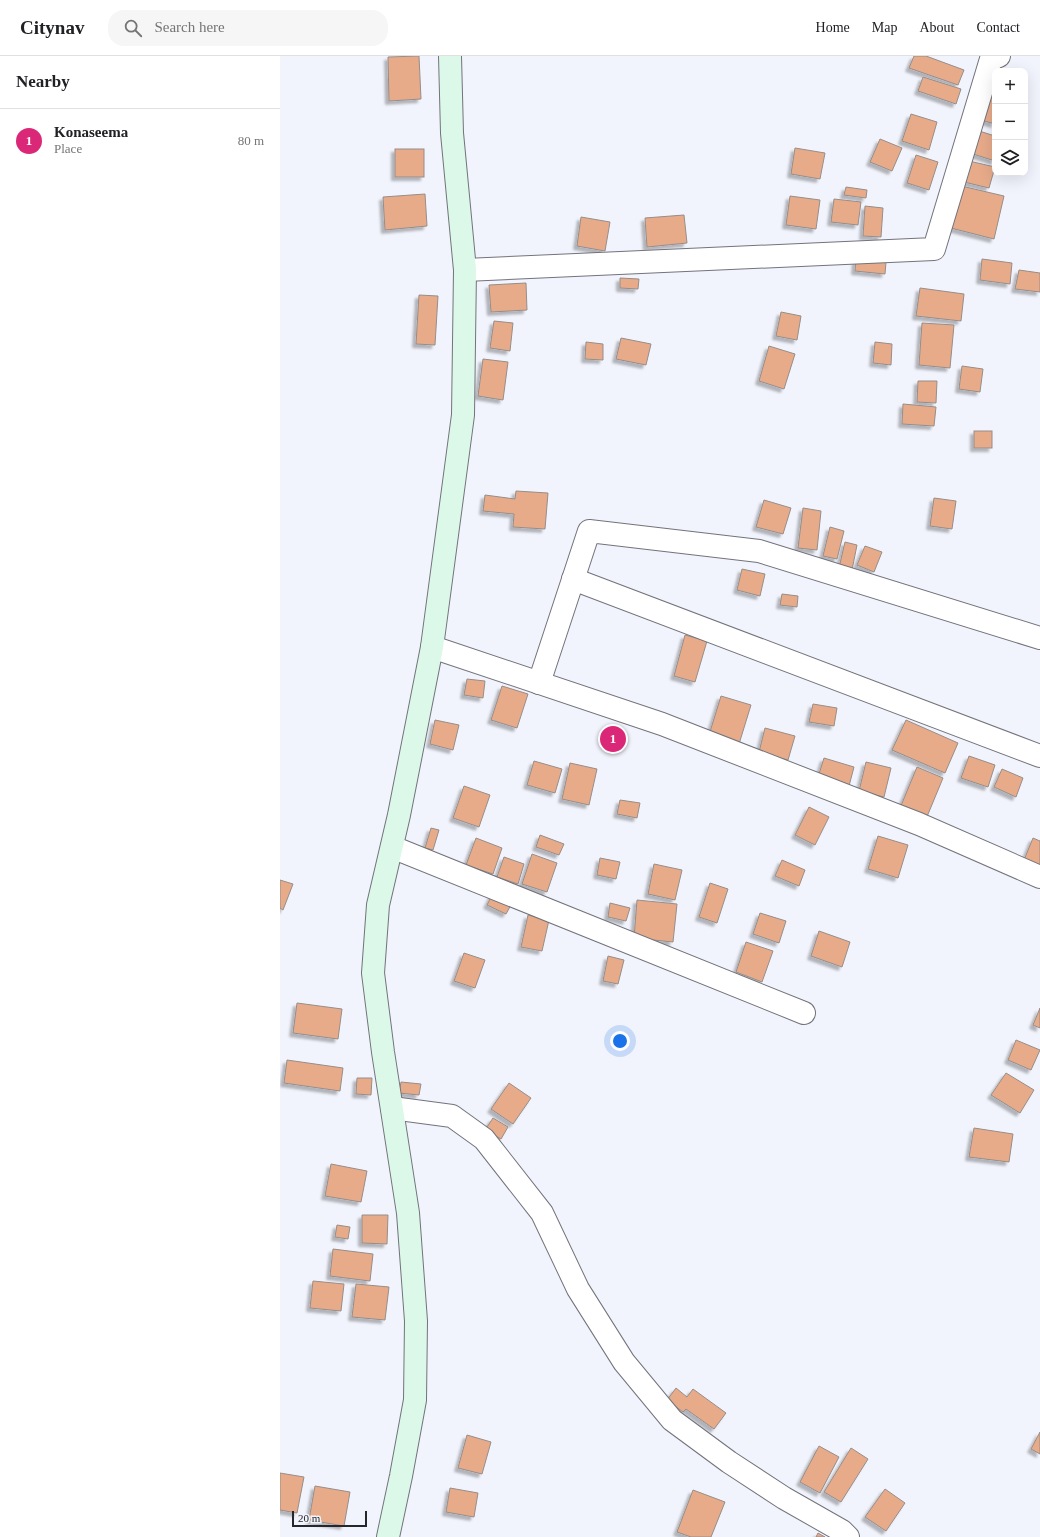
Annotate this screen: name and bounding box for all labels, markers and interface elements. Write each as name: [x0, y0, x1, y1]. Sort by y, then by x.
search box: [108, 10, 388, 46]
text: Citynav: [20, 17, 84, 38]
icon: search: [122, 17, 144, 39]
text: Search here: [154, 19, 225, 35]
text: Home: [816, 20, 850, 35]
text: Map: [872, 20, 897, 35]
text: About: [919, 20, 954, 35]
text: Contact: [976, 20, 1020, 35]
map controls: [992, 68, 1028, 176]
button: +: [992, 68, 1028, 104]
text: Nearby: [16, 72, 70, 91]
button: −: [992, 104, 1028, 140]
text: Konaseema: [54, 124, 128, 140]
text: 1: [26, 133, 32, 148]
text: 80 m: [238, 133, 264, 148]
button: layers: [992, 140, 1028, 176]
text: Place: [54, 141, 82, 156]
pin: 1: [600, 724, 626, 754]
your location: [610, 1031, 630, 1051]
scale bar: [292, 1509, 367, 1528]
text: 20 m: [298, 1512, 320, 1524]

